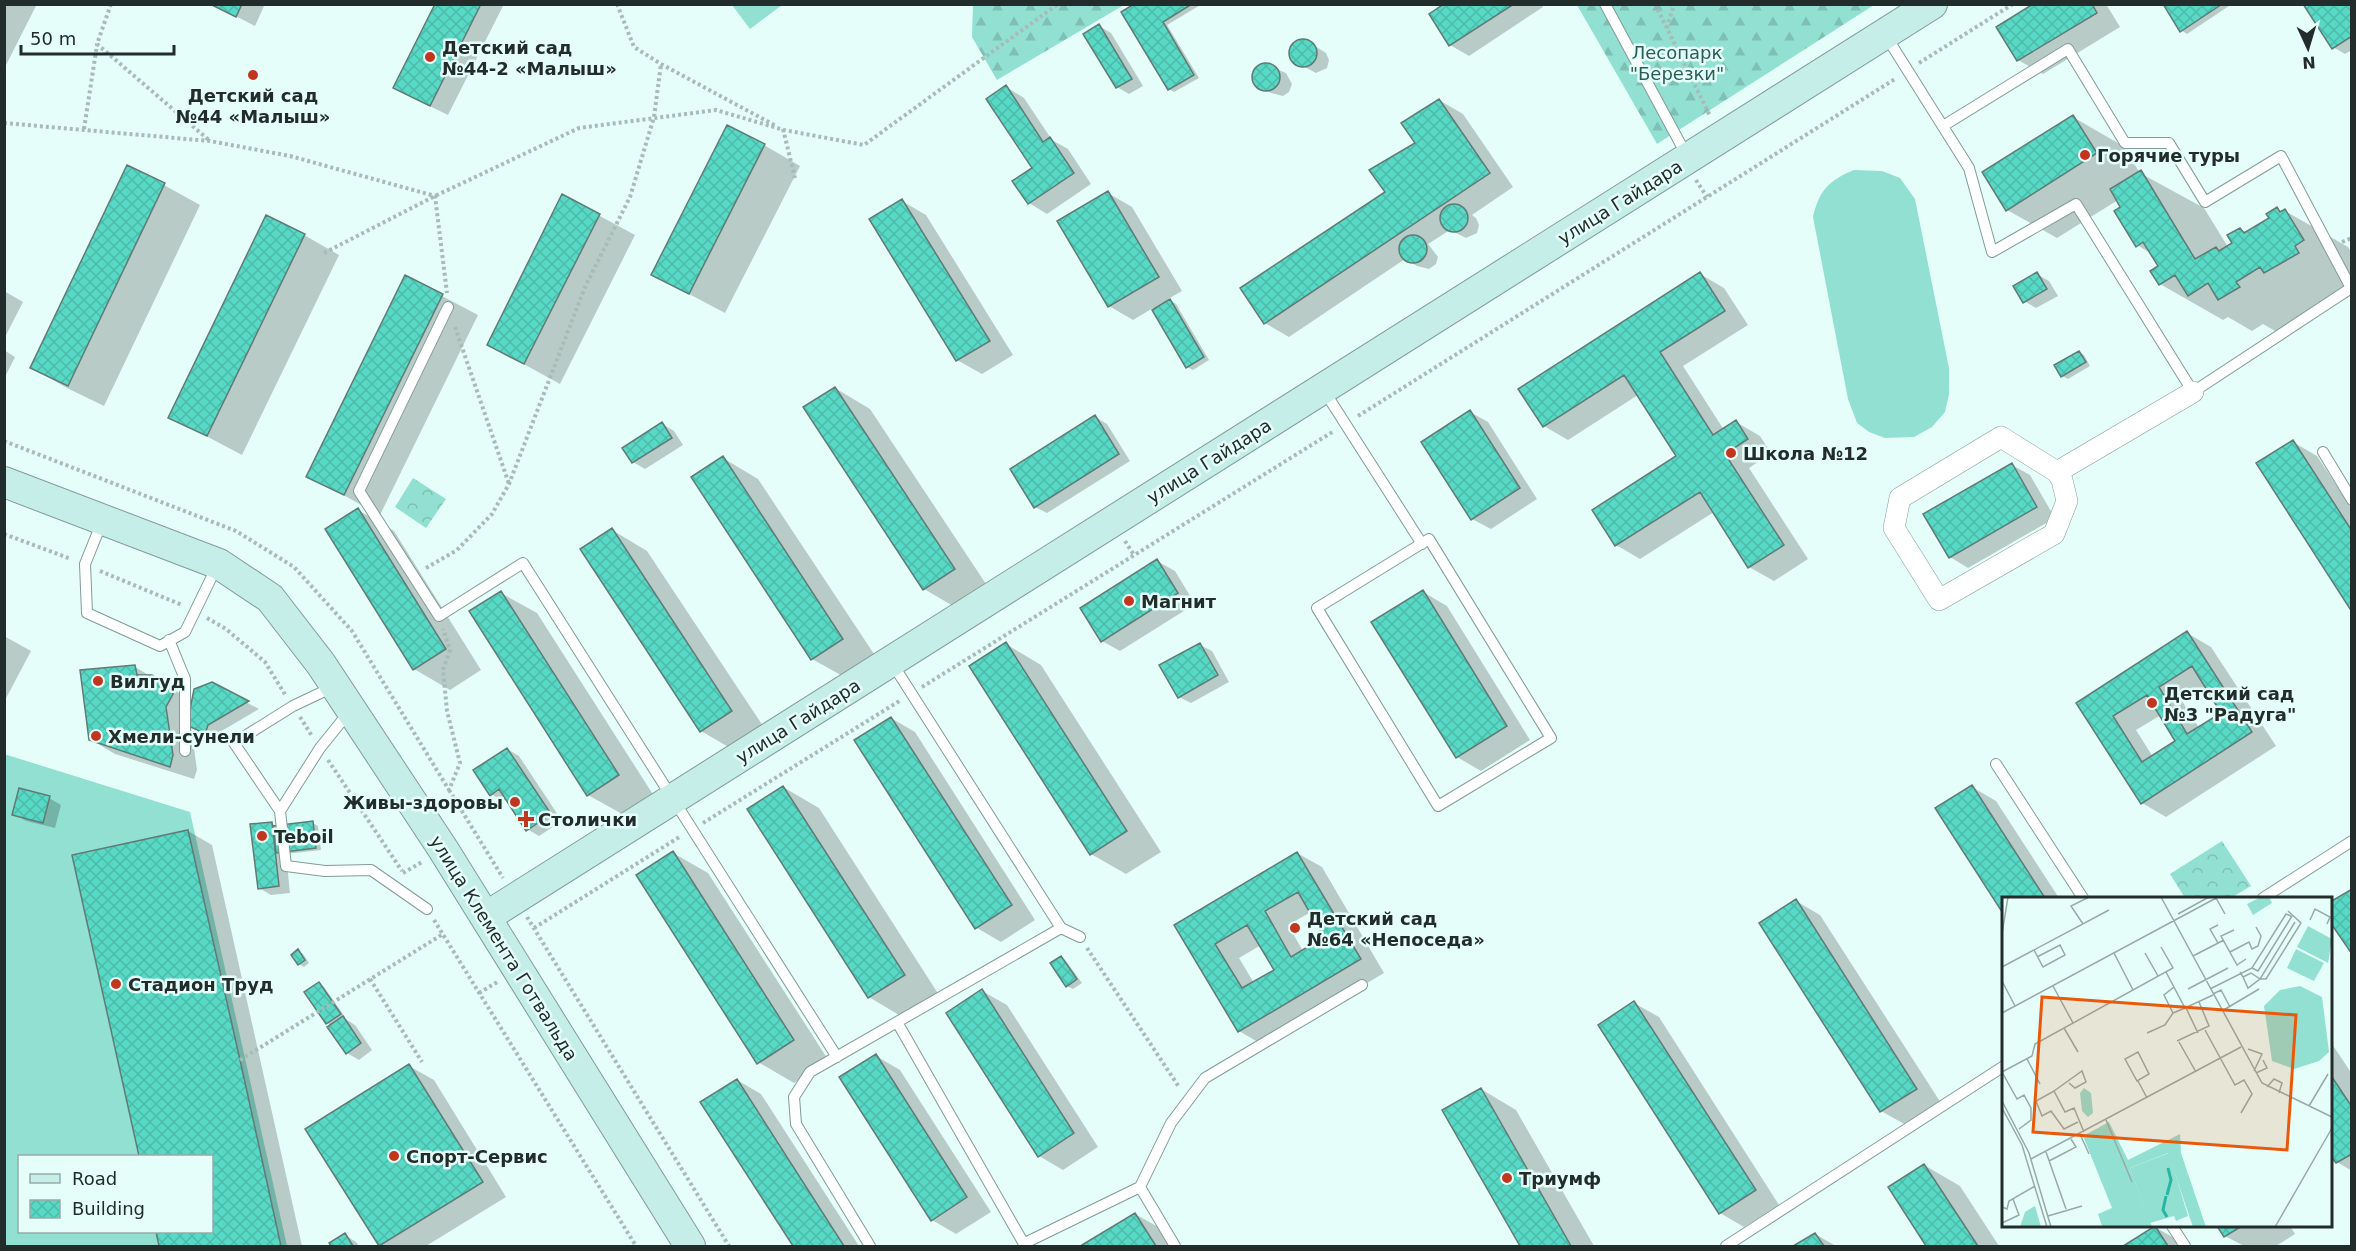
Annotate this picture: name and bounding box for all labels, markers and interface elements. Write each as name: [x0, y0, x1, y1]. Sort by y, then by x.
scale bar: [21, 18, 174, 56]
north arrow: [2278, 18, 2338, 78]
text: 50 m: [30, 28, 76, 49]
place label: Детский сад №44-2 «Малыш»: [442, 37, 617, 79]
park label: Лесопарк "Березки": [1630, 42, 1724, 84]
marker: Детский сад №44-2 «Малыш»: [423, 50, 437, 64]
text: N: [2302, 53, 2316, 72]
marker: Детский сад №44 «Малыш»: [246, 68, 260, 82]
place label: Детский сад №44 «Малыш»: [176, 85, 330, 127]
place label: Горячие туры: [2097, 145, 2240, 166]
marker: Горячие туры: [2078, 148, 2092, 162]
street label: улица Гайдара: [1554, 155, 1686, 249]
street label: улица Гайдара: [1143, 414, 1275, 508]
place label: Школа №12: [1743, 443, 1868, 464]
marker: Школа №12: [1724, 446, 1738, 460]
place label: Магнит: [1141, 591, 1217, 612]
marker: Магнит: [1122, 594, 1136, 608]
place label: Вилгуд: [110, 671, 185, 692]
marker: Вилгуд: [91, 674, 105, 688]
street label: улица Гайдара: [732, 674, 864, 768]
place label: Детский сад №3 "Радуга": [2164, 683, 2296, 725]
marker: Детский сад №3 "Радуга": [2145, 696, 2159, 710]
place label: Хмели-сунели: [108, 726, 255, 747]
marker: Хмели-сунели: [89, 729, 103, 743]
place label: Живы-здоровы: [343, 792, 503, 813]
marker: Живы-здоровы: [508, 795, 522, 809]
place label: Столички: [538, 809, 637, 830]
marker: Столички: [519, 812, 533, 826]
place label: Teboil: [274, 826, 334, 847]
marker: Teboil: [255, 829, 269, 843]
street label: улица Клемента Готвальда: [426, 832, 582, 1064]
inset map: [2002, 897, 2332, 1227]
place label: Детский сад №64 «Непоседа»: [1307, 908, 1485, 950]
marker: Детский сад №64 «Непоседа»: [1288, 921, 1302, 935]
place label: Стадион Труд: [128, 974, 273, 995]
marker: Стадион Труд: [109, 977, 123, 991]
place label: Спорт-Сервис: [406, 1146, 548, 1167]
marker: Спорт-Сервис: [387, 1149, 401, 1163]
legend: [18, 1155, 213, 1233]
text: Road: [72, 1168, 117, 1189]
place label: Триумф: [1519, 1168, 1601, 1189]
marker: Триумф: [1500, 1171, 1514, 1185]
text: Building: [72, 1198, 145, 1219]

